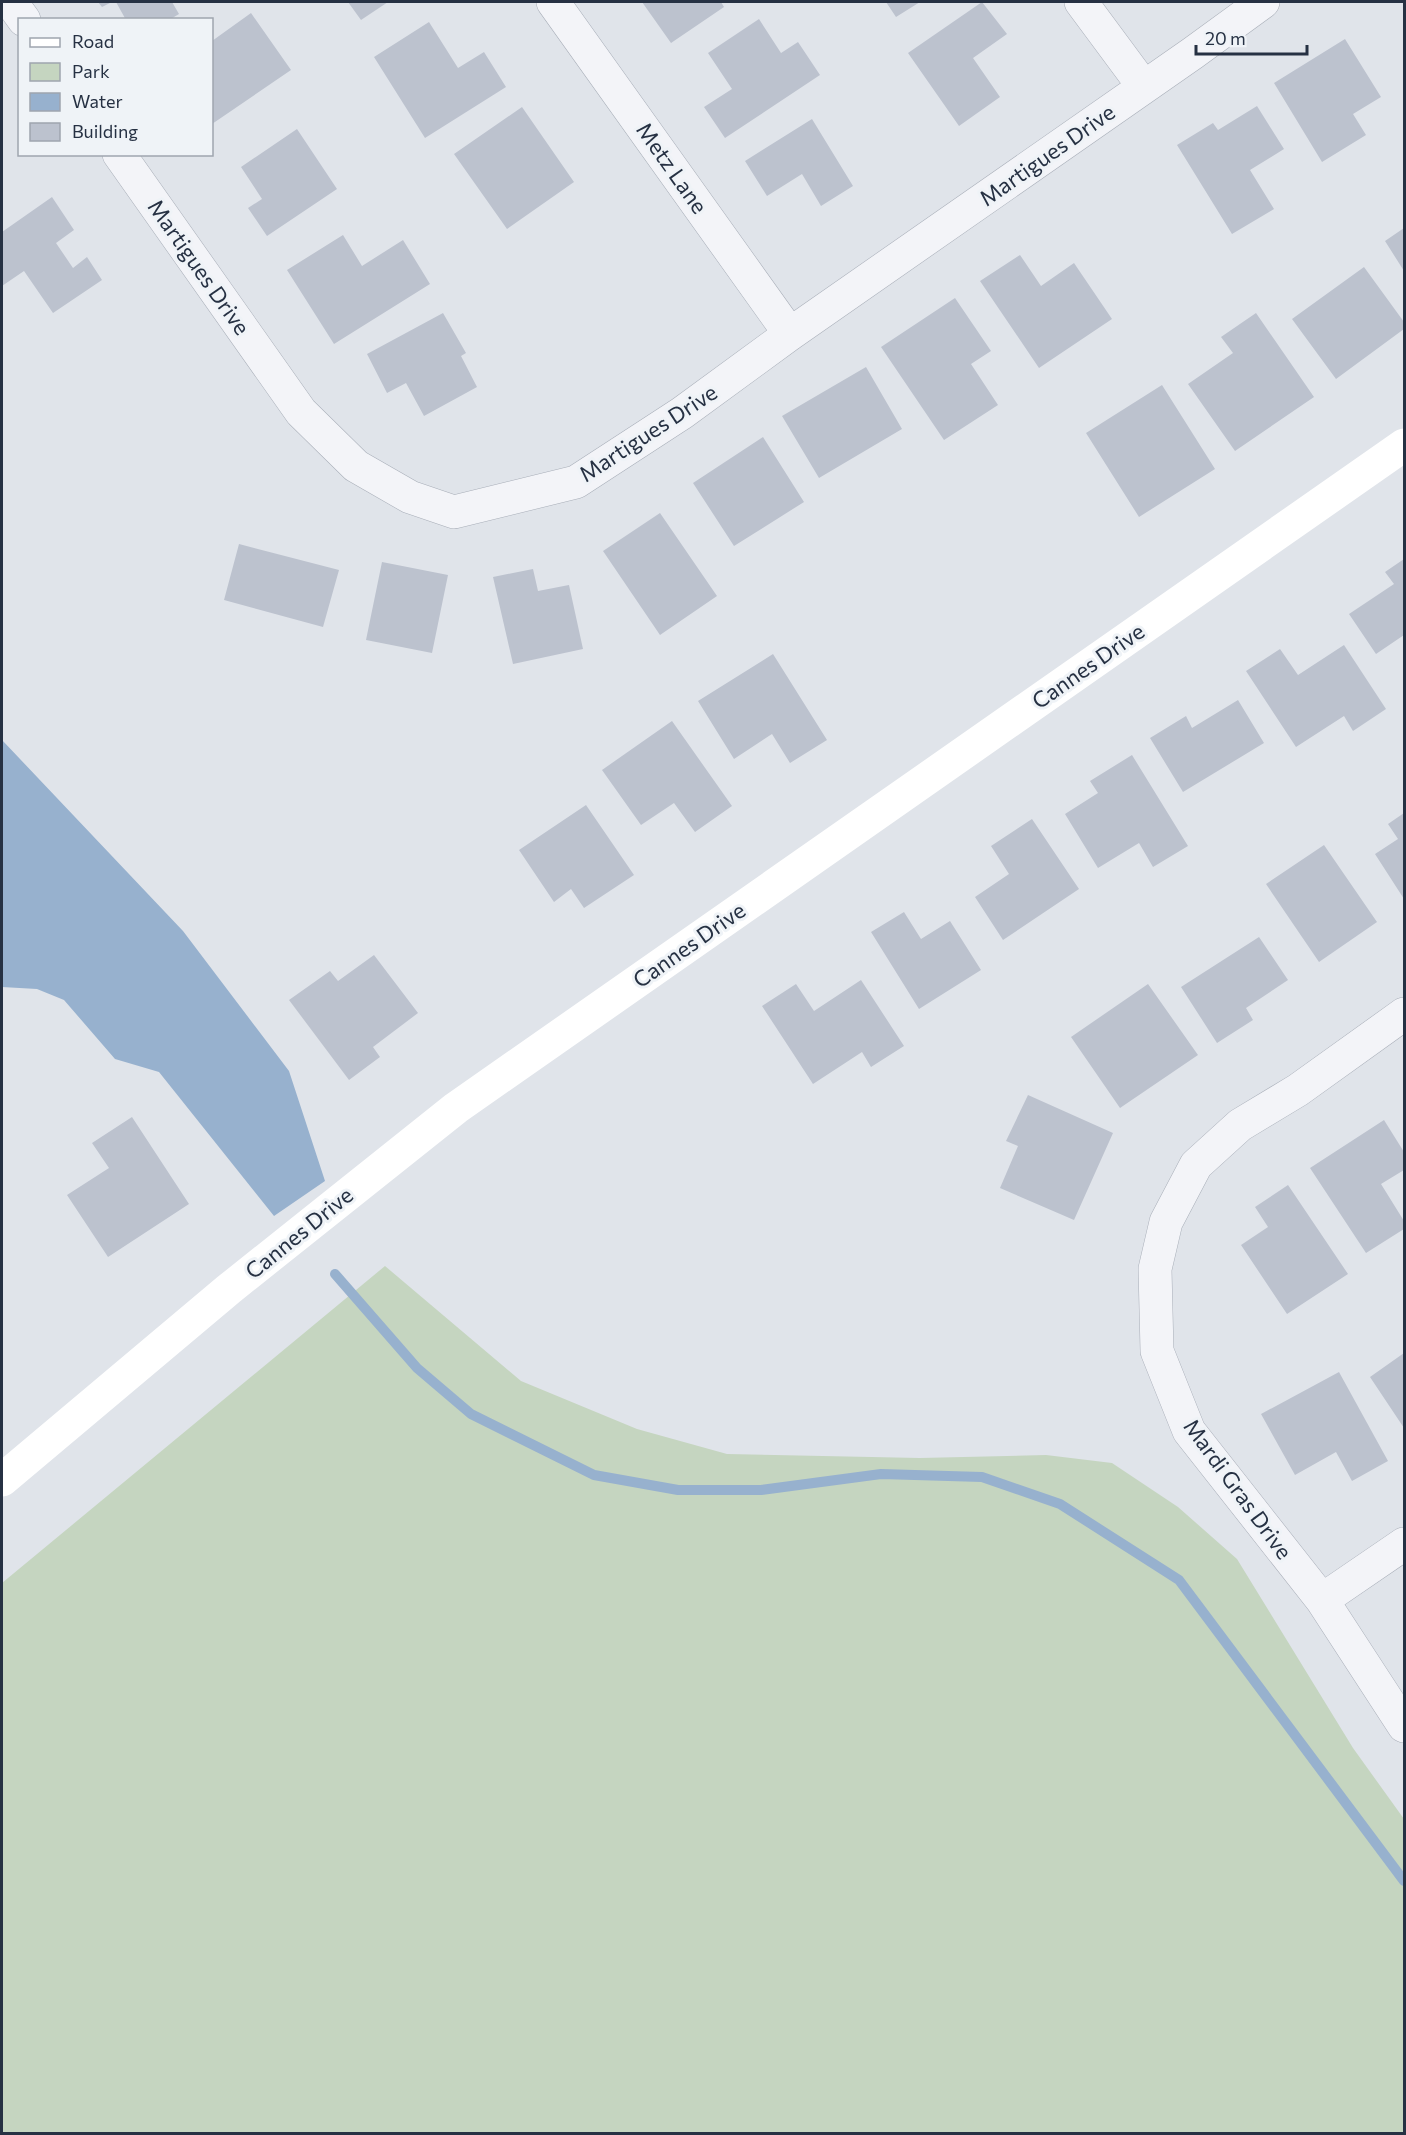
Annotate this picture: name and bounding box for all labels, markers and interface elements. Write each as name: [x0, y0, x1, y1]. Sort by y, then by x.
legend: [18, 18, 213, 156]
scale bar: [1196, 18, 1307, 56]
text: 20 m: [1205, 27, 1246, 49]
text: Road: [72, 30, 114, 52]
text: Park: [72, 60, 110, 82]
text: Water: [72, 90, 123, 112]
street label: Martigues Drive: [974, 98, 1120, 211]
street label: Metz Lane: [631, 117, 714, 218]
text: Building: [72, 120, 138, 142]
street label: Martigues Drive: [143, 194, 256, 340]
street label: Martigues Drive: [574, 378, 722, 487]
street label: Cannes Drive: [1026, 617, 1149, 714]
street label: Cannes Drive: [627, 896, 750, 993]
street label: Cannes Drive: [239, 1181, 358, 1284]
street label: Mardi Gras Drive: [1178, 1413, 1298, 1564]

